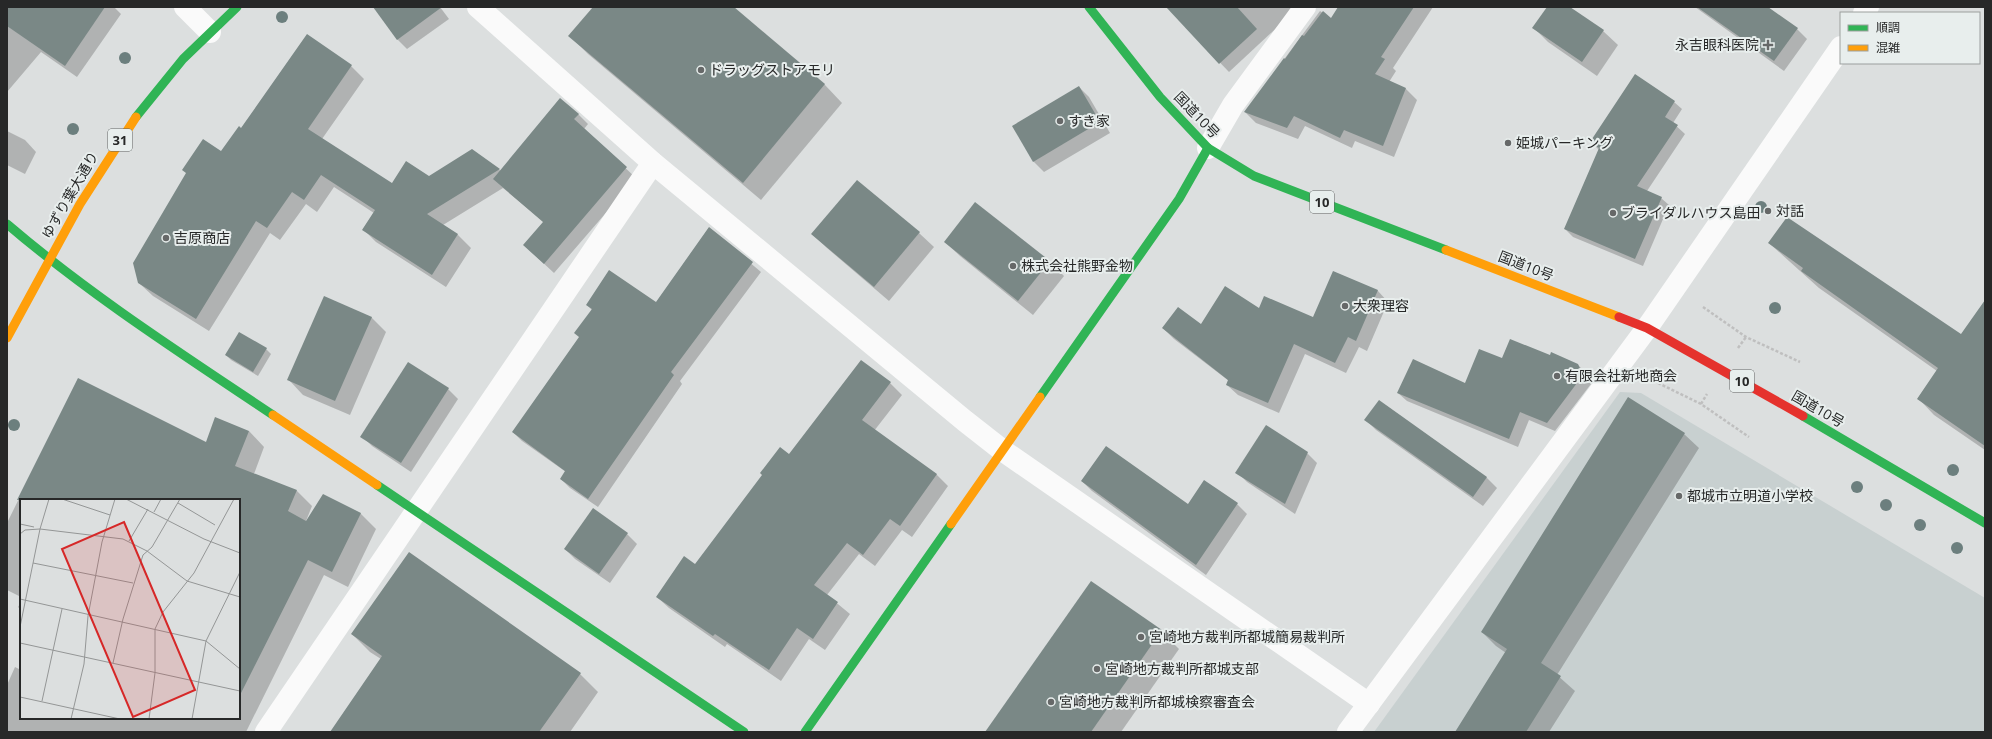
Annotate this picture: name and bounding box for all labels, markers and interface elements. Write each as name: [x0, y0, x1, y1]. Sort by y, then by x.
legend: [1840, 12, 1980, 64]
text: 順調: [1876, 19, 1900, 36]
place label: 永吉眼科医院: [1675, 35, 1759, 54]
marker: 永吉眼科医院: [1762, 39, 1774, 51]
text: 混雑: [1876, 39, 1900, 56]
place label: ドラッグストアモリ: [709, 60, 835, 79]
marker: ドラッグストアモリ: [696, 65, 706, 75]
street label: 国道10号: [1170, 87, 1224, 142]
place label: すき家: [1068, 111, 1110, 130]
marker: すき家: [1055, 116, 1065, 126]
road number: 31: [108, 129, 132, 151]
place label: 姫城パーキング: [1516, 133, 1614, 152]
marker: 姫城パーキング: [1503, 138, 1513, 148]
street label: ゆずり葉大通り: [37, 148, 102, 242]
road number: 10: [1310, 191, 1334, 213]
place label: 対話: [1776, 201, 1804, 220]
place label: ブライダルハウス島田: [1621, 203, 1760, 222]
marker: 対話: [1763, 206, 1773, 216]
marker: ブライダルハウス島田: [1608, 208, 1618, 218]
place label: 吉原商店: [174, 228, 230, 247]
marker: 吉原商店: [161, 233, 171, 243]
street label: 国道10号: [1496, 246, 1557, 285]
place label: 株式会社熊野金物: [1021, 256, 1133, 275]
marker: 株式会社熊野金物: [1008, 261, 1018, 271]
place label: 大衆理容: [1353, 296, 1409, 315]
marker: 大衆理容: [1340, 301, 1350, 311]
place label: 有限会社新地商会: [1565, 366, 1677, 385]
road number: 10: [1730, 370, 1754, 392]
marker: 有限会社新地商会: [1552, 371, 1562, 381]
street label: 国道10号: [1788, 386, 1848, 431]
place label: 都城市立明道小学校: [1687, 486, 1813, 505]
marker: 都城市立明道小学校: [1674, 491, 1684, 501]
inset map: [20, 499, 240, 719]
place label: 宮崎地方裁判所都城簡易裁判所: [1149, 627, 1345, 646]
marker: 宮崎地方裁判所都城簡易裁判所: [1136, 632, 1146, 642]
place label: 宮崎地方裁判所都城支部: [1105, 659, 1259, 678]
marker: 宮崎地方裁判所都城支部: [1092, 664, 1102, 674]
place label: 宮崎地方裁判所都城検察審査会: [1059, 692, 1255, 711]
marker: 宮崎地方裁判所都城検察審査会: [1046, 697, 1056, 707]

